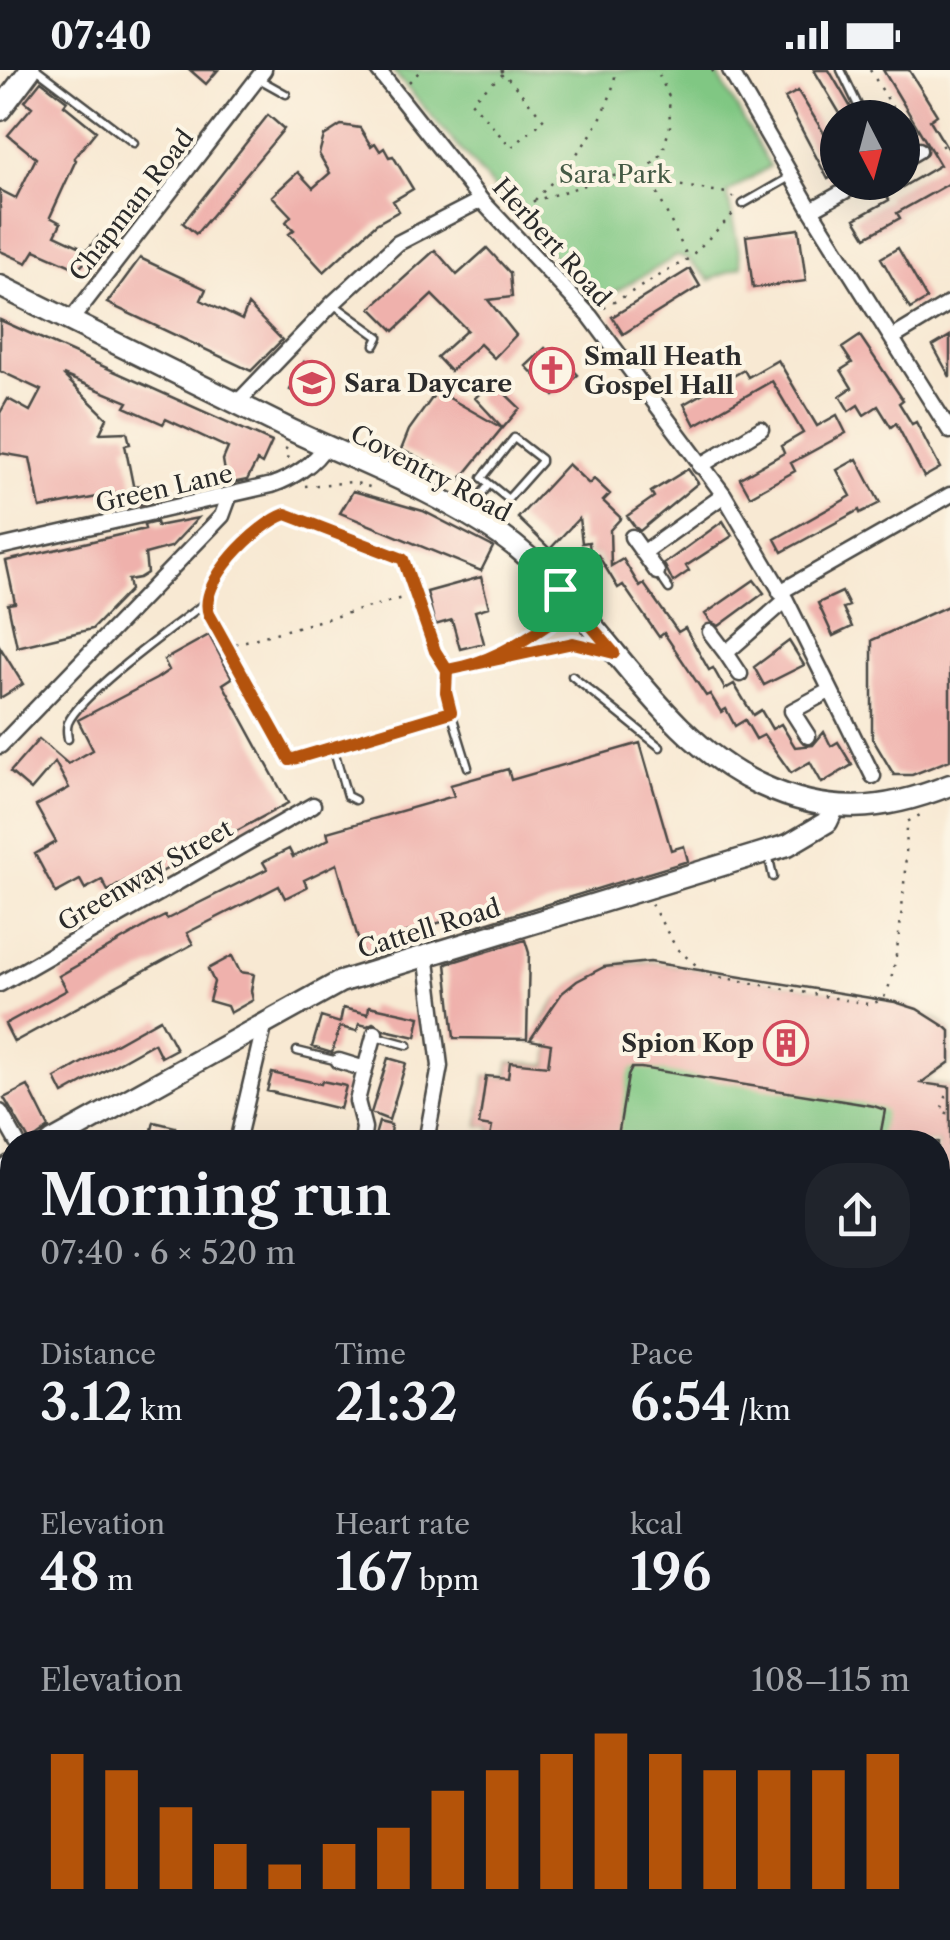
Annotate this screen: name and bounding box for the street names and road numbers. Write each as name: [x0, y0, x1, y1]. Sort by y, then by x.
street label: Chapman Road: [62, 123, 200, 287]
street label: Herbert Road: [486, 172, 617, 313]
street label: Coventry Road: [345, 418, 516, 529]
street label: Green Lane: [92, 458, 236, 519]
street label: Greenway Street: [52, 813, 238, 938]
street label: Cattell Road: [354, 892, 504, 965]

